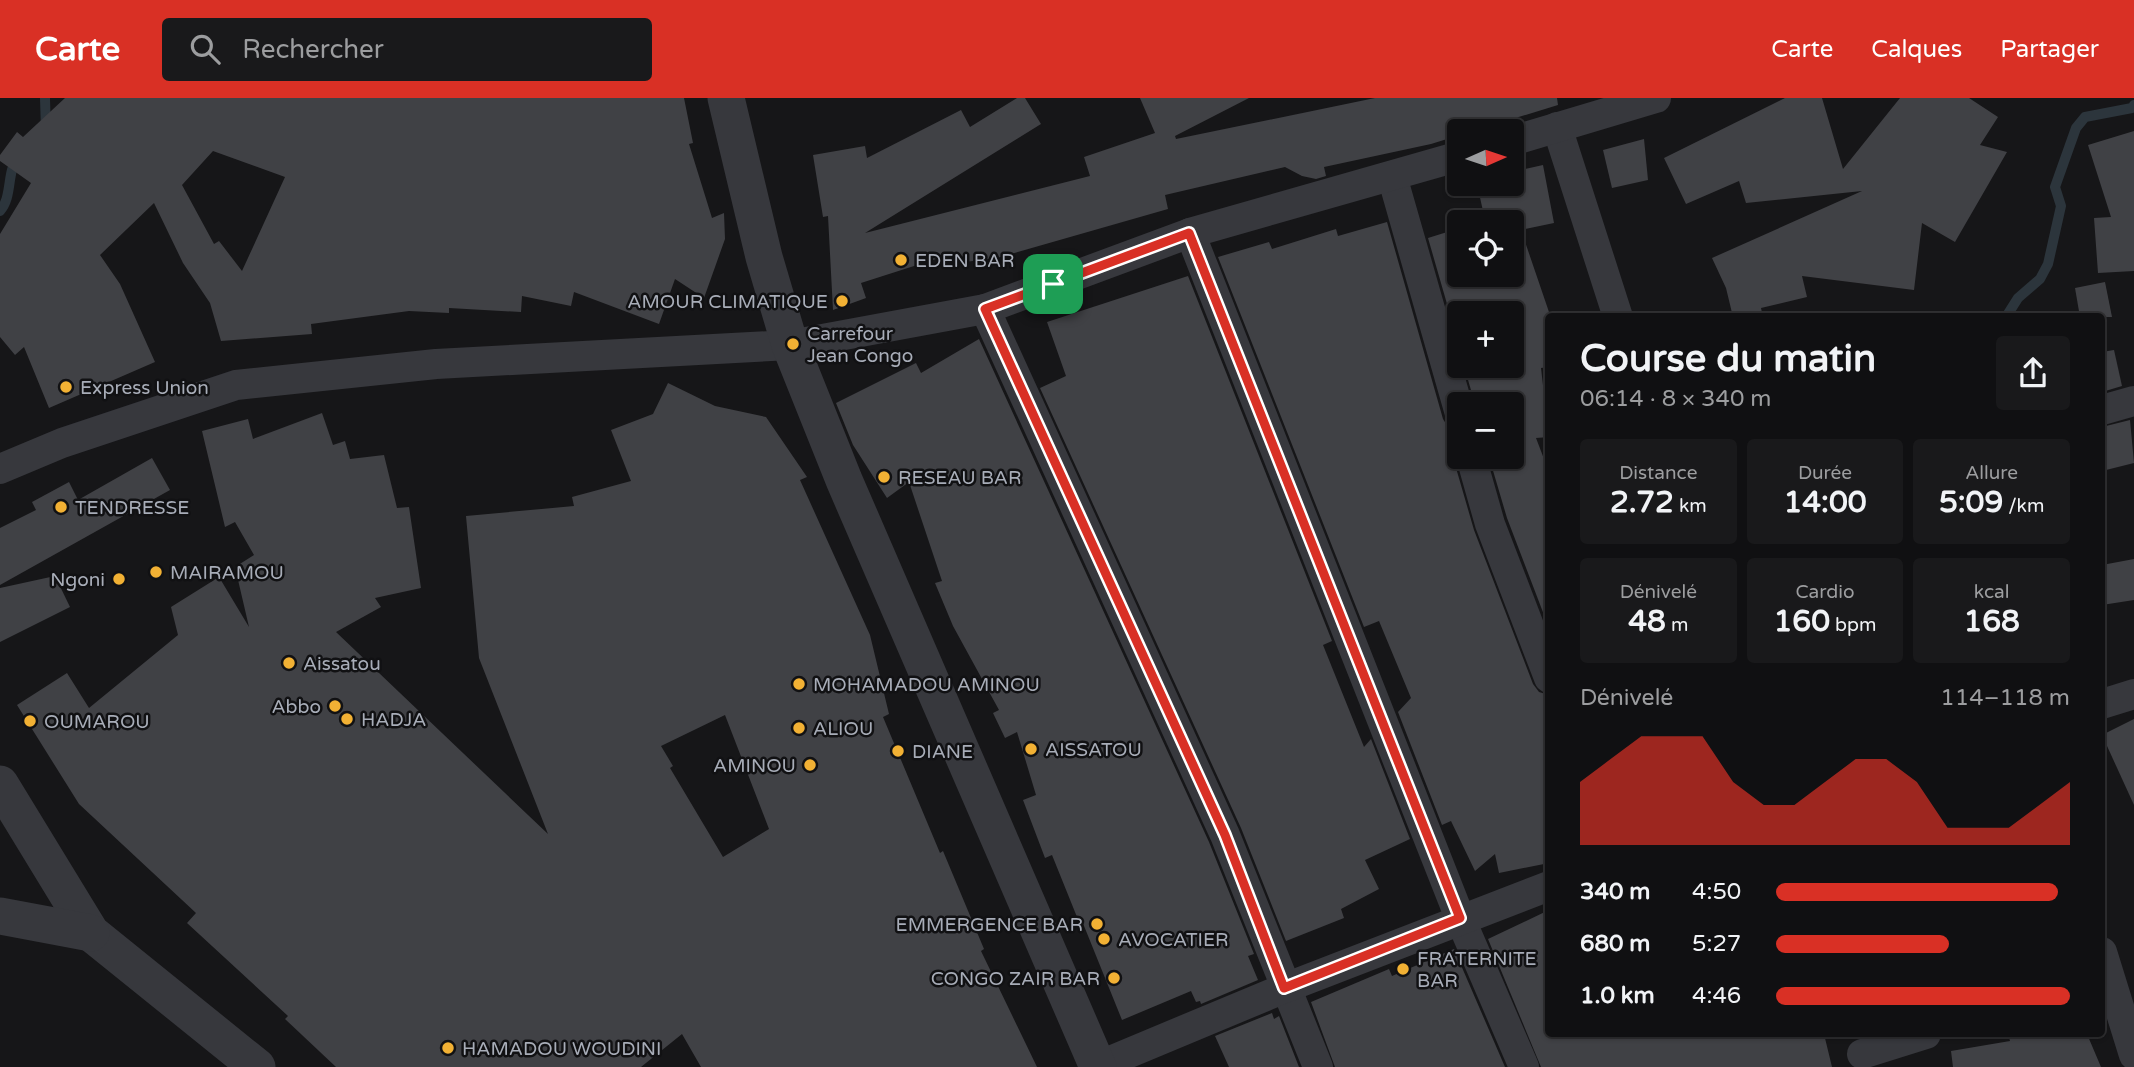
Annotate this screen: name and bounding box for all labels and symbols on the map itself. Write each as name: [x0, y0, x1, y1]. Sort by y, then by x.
north arrow: [1447, 119, 1524, 196]
place label: EDEN BAR: [915, 250, 1015, 272]
marker: EDEN BAR: [893, 252, 909, 268]
pin: [1023, 254, 1083, 314]
place label: AMOUR CLIMATIQUE: [627, 291, 828, 313]
marker: AMOUR CLIMATIQUE: [834, 293, 850, 309]
place label: Carrefour Jean Congo: [807, 323, 913, 367]
marker: Carrefour Jean Congo: [785, 336, 801, 352]
place label: Express Union: [80, 377, 209, 399]
marker: Express Union: [58, 379, 74, 395]
place label: RESEAU BAR: [898, 467, 1022, 489]
marker: RESEAU BAR: [876, 469, 892, 485]
place label: TENDRESSE: [75, 497, 189, 519]
marker: TENDRESSE: [53, 499, 69, 515]
place label: MAIRAMOU: [170, 562, 284, 584]
marker: MAIRAMOU: [148, 564, 164, 580]
place label: Ngoni: [50, 569, 105, 591]
marker: Ngoni: [111, 571, 127, 587]
place label: Aissatou: [303, 653, 381, 675]
marker: Aissatou: [281, 655, 297, 671]
place label: MOHAMADOU AMINOU: [813, 674, 1040, 696]
marker: MOHAMADOU AMINOU: [791, 676, 807, 692]
place label: Abbo: [271, 696, 321, 718]
marker: Abbo: [327, 698, 343, 714]
place label: HADJA: [361, 709, 426, 731]
place label: OUMAROU: [44, 711, 150, 733]
marker: HADJA: [339, 711, 355, 727]
marker: OUMAROU: [22, 713, 38, 729]
place label: ALIOU: [813, 718, 873, 740]
marker: ALIOU: [791, 720, 807, 736]
place label: AISSATOU: [1045, 739, 1142, 761]
place label: DIANE: [912, 741, 973, 763]
marker: AISSATOU: [1023, 741, 1039, 757]
marker: DIANE: [890, 743, 906, 759]
place label: AMINOU: [713, 755, 796, 777]
marker: AMINOU: [802, 757, 818, 773]
place label: EMMERGENCE BAR: [896, 914, 1083, 936]
marker: EMMERGENCE BAR: [1089, 916, 1105, 932]
place label: AVOCATIER: [1118, 929, 1229, 951]
marker: AVOCATIER: [1096, 931, 1112, 947]
place label: FRATERNITE BAR: [1417, 948, 1537, 992]
marker: FRATERNITE BAR: [1395, 961, 1411, 977]
place label: CONGO ZAIR BAR: [931, 968, 1100, 990]
marker: CONGO ZAIR BAR: [1106, 970, 1122, 986]
place label: HAMADOU WOUDINI: [462, 1038, 661, 1060]
marker: HAMADOU WOUDINI: [440, 1040, 456, 1056]

